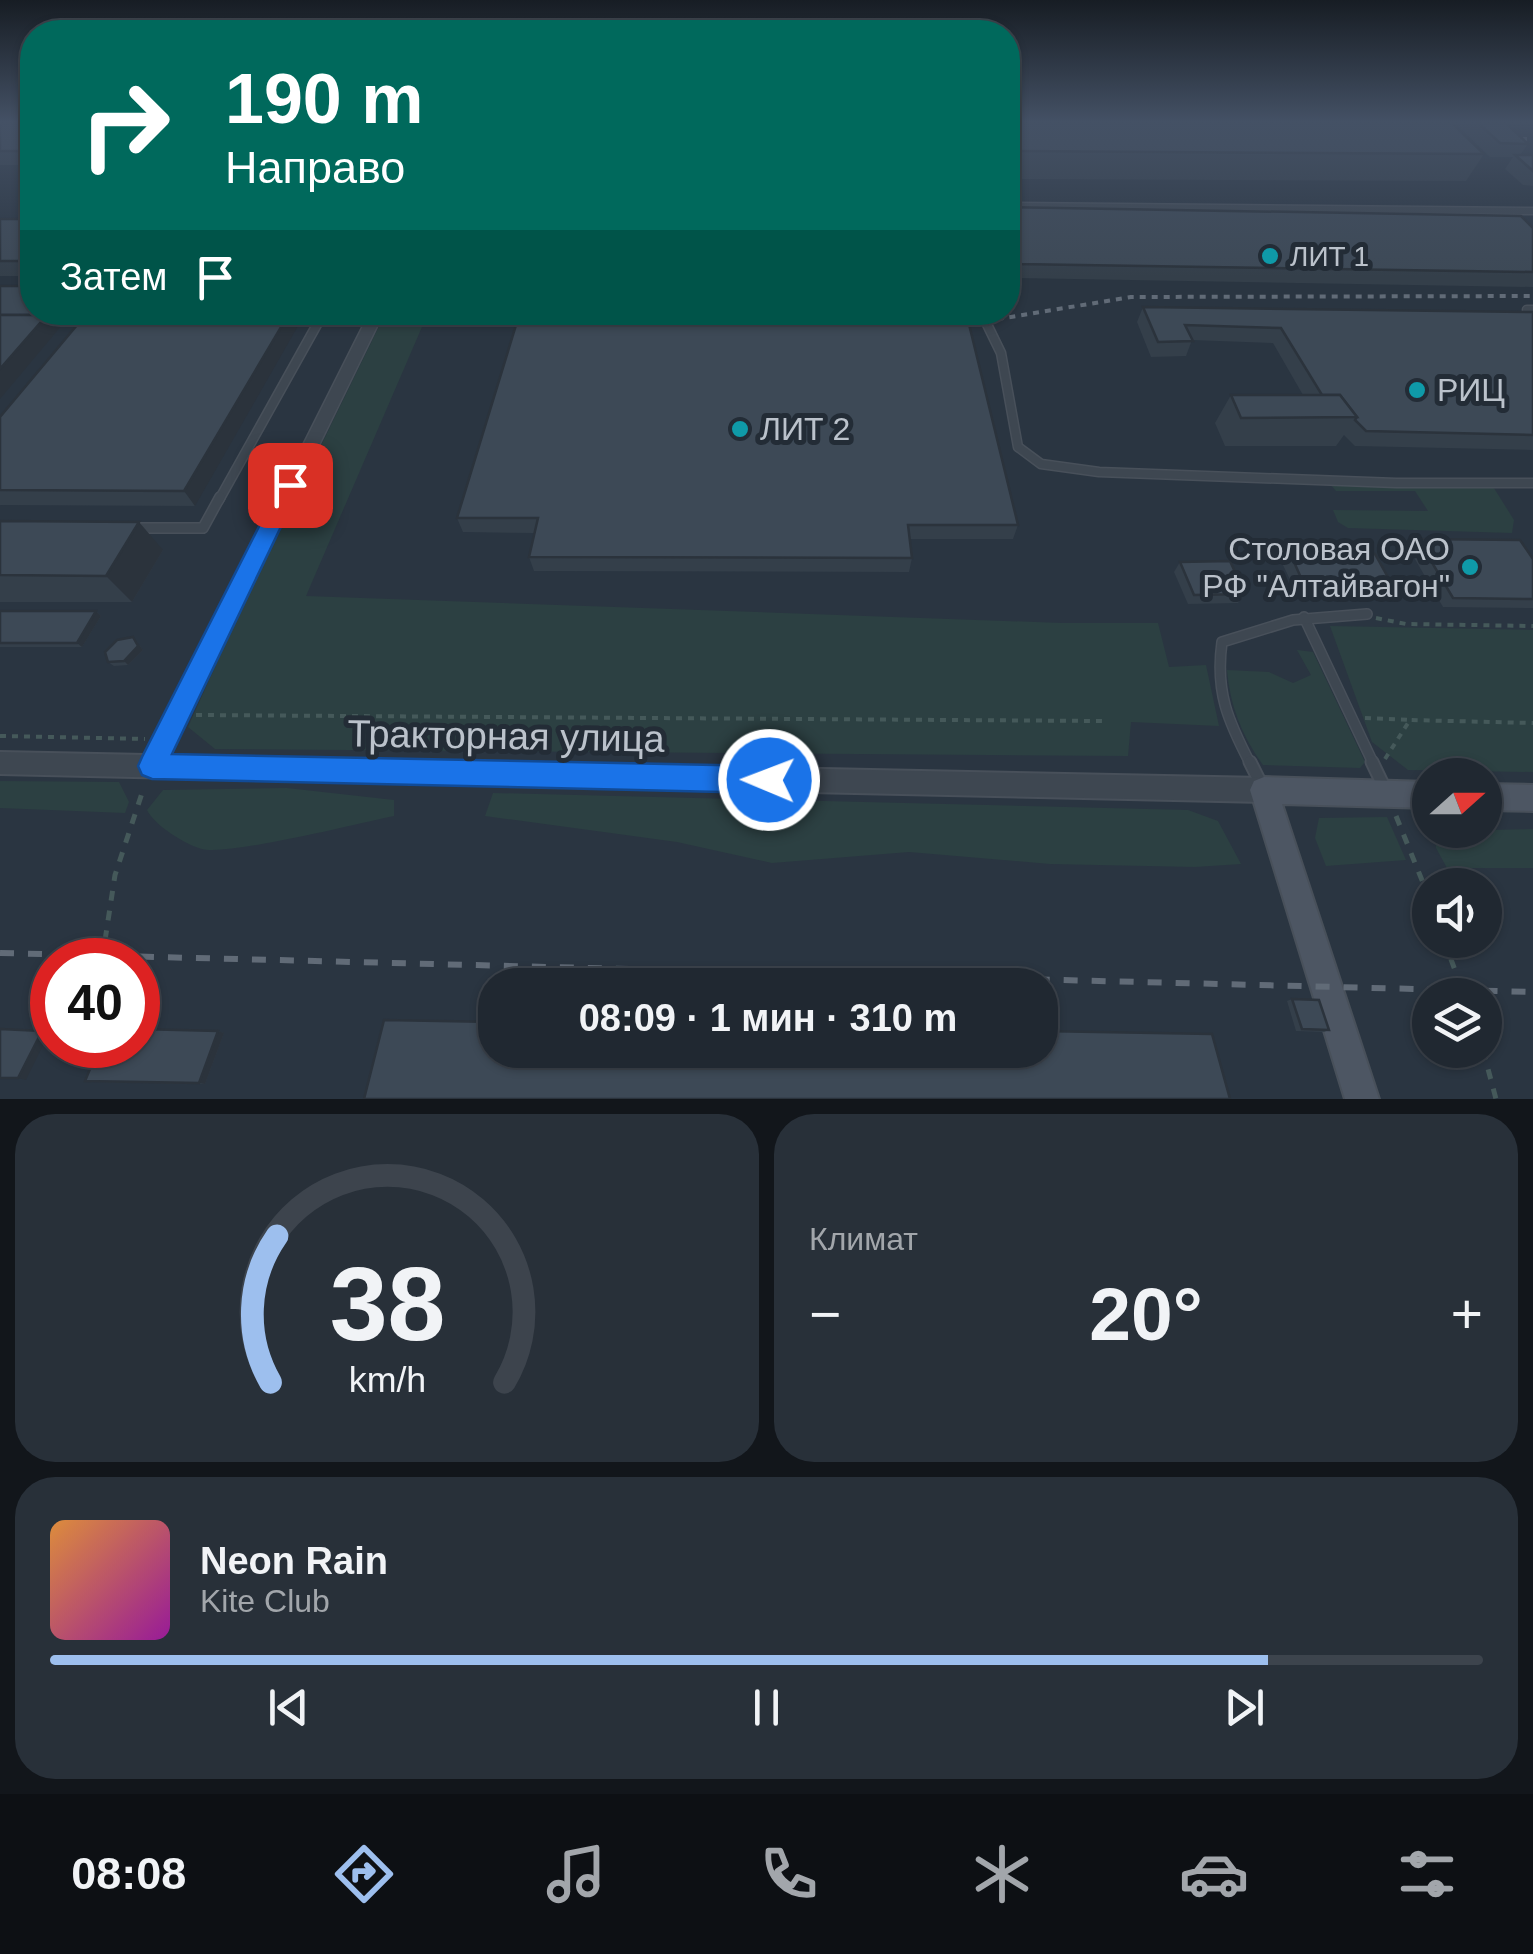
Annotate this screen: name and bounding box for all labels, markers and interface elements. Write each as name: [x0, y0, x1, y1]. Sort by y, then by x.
icon: right: [60, 60, 190, 190]
text: 190 m: [225, 60, 423, 138]
text: Направо: [225, 142, 405, 193]
place label: ЛИТ 1: [1290, 241, 1369, 272]
marker: ЛИТ 1: [1259, 245, 1281, 267]
icon: arrive: [188, 250, 243, 305]
text: Затем: [60, 256, 168, 298]
place label: РИЦ: [1437, 372, 1505, 408]
marker: РИЦ: [1406, 379, 1428, 401]
place label: ЛИТ 2: [760, 411, 850, 447]
marker: ЛИТ 2: [729, 418, 751, 440]
pin: [248, 443, 333, 528]
icon: arrive: [263, 458, 318, 513]
place label: Столовая ОАО РФ "Алтайвагон": [1202, 531, 1450, 604]
marker: Столовая ОАО РФ "Алтайвагон": [1459, 556, 1481, 578]
street label: Тракторная улица: [347, 712, 666, 760]
position arrow: [717, 728, 821, 832]
north arrow: [1412, 758, 1502, 848]
map controls: [1412, 758, 1502, 1068]
button: sound: [1412, 868, 1502, 958]
speed limit sign: 40: [30, 938, 160, 1068]
button: layers: [1412, 978, 1502, 1068]
text: 08:09 · 1 мин · 310 m: [579, 997, 957, 1039]
text: Климат: [809, 1221, 918, 1257]
text: 38: [329, 1246, 445, 1362]
text: 20°: [1089, 1272, 1203, 1356]
text: −: [809, 1283, 841, 1345]
text: +: [1451, 1283, 1483, 1345]
text: km/h: [348, 1360, 426, 1400]
text: Neon Rain: [200, 1540, 388, 1582]
text: Kite Club: [200, 1583, 330, 1619]
icon: previous: [261, 1680, 316, 1735]
icon: pause: [739, 1680, 794, 1735]
icon: next: [1217, 1680, 1272, 1735]
icon: directions: [329, 1839, 399, 1909]
icon: music: [541, 1839, 611, 1909]
icon: phone: [754, 1839, 824, 1909]
icon: climate: [967, 1839, 1037, 1909]
icon: car: [1179, 1839, 1249, 1909]
icon: filters: [1392, 1839, 1462, 1909]
text: 08:08: [71, 1848, 186, 1899]

